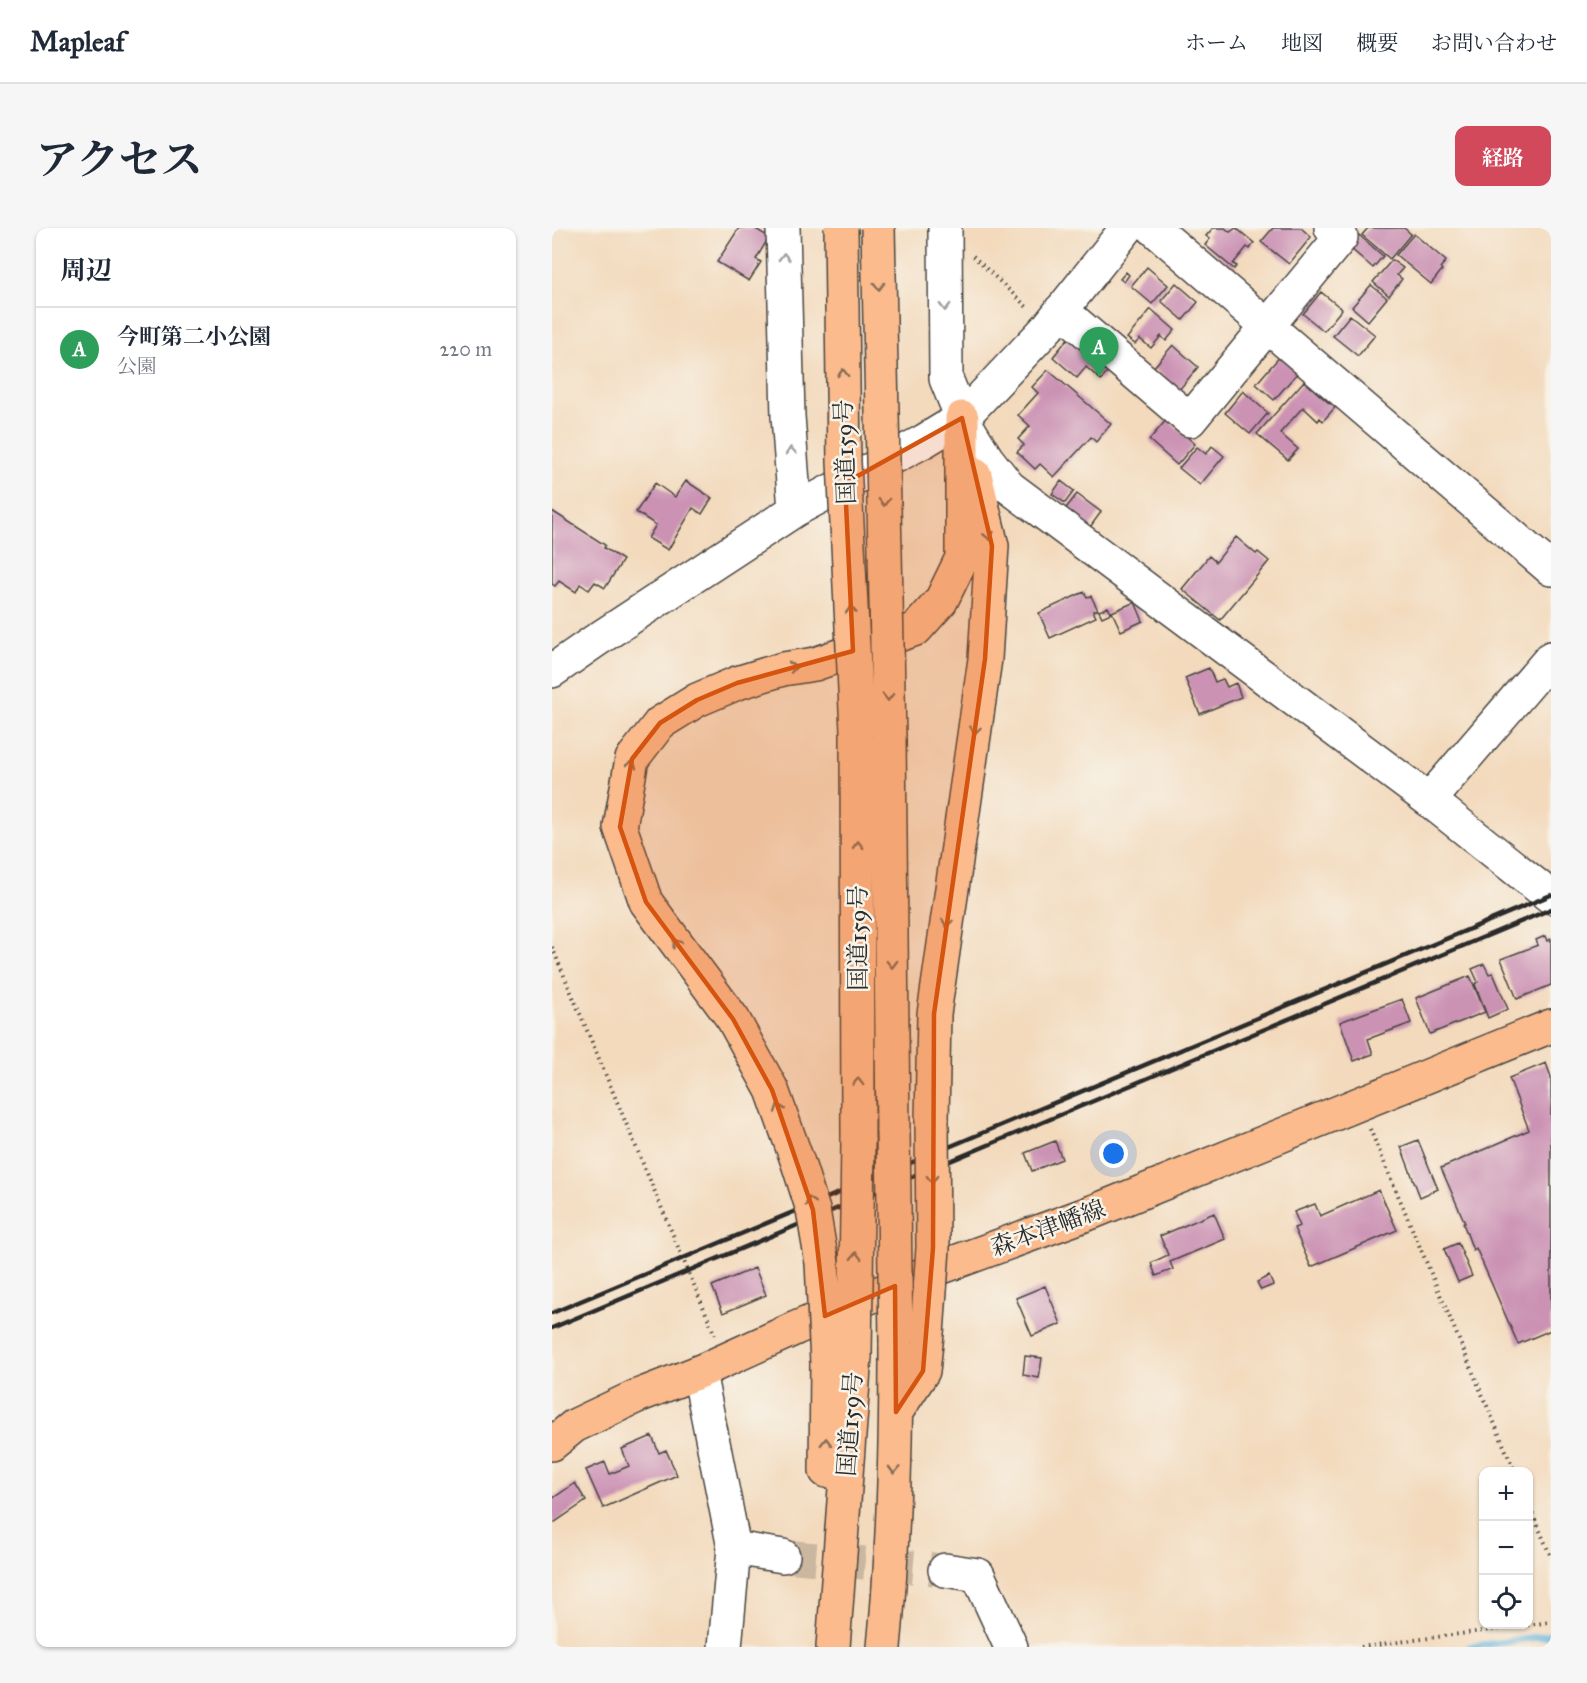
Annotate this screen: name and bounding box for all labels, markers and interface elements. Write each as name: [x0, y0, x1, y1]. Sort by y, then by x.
text: Mapleaf: [30, 24, 125, 59]
text: ホーム: [1185, 30, 1248, 56]
text: 地図: [1281, 30, 1323, 56]
text: 概要: [1356, 30, 1398, 56]
text: お問い合わせ: [1431, 30, 1557, 56]
button: 経路: [1455, 126, 1551, 186]
text: アクセス: [36, 134, 203, 186]
one-way arrow: [778, 252, 790, 261]
text: 周辺: [60, 254, 112, 286]
one-way arrow: [873, 282, 885, 291]
one-way arrow: [939, 303, 951, 312]
text: 今町第二小公園: [117, 323, 271, 350]
pin: A: [1080, 328, 1118, 377]
text: A: [73, 337, 86, 361]
text: 220 m: [440, 337, 492, 361]
text: 公園: [117, 354, 157, 378]
one-way arrow: [837, 369, 849, 378]
street label: 国道159号: [828, 399, 862, 505]
one-way arrow: [784, 447, 797, 456]
one-way arrow: [877, 498, 890, 507]
one-way arrow: [982, 531, 995, 541]
one-way arrow: [845, 605, 858, 614]
one-way arrow: [788, 662, 797, 674]
one-way arrow: [882, 693, 895, 702]
one-way arrow: [970, 725, 982, 734]
one-way arrow: [625, 759, 638, 770]
one-way arrow: [851, 841, 864, 850]
street label: 国道159号: [843, 885, 873, 991]
one-way arrow: [942, 918, 954, 927]
one-way arrow: [673, 938, 684, 949]
one-way arrow: [885, 959, 898, 968]
one-way arrow: [852, 1078, 864, 1087]
one-way arrow: [773, 1103, 786, 1114]
your location: [1099, 1139, 1128, 1168]
one-way arrow: [926, 1175, 938, 1184]
street label: 森本津幡線: [986, 1193, 1110, 1263]
one-way arrow: [805, 1196, 817, 1207]
one-way arrow: [850, 1251, 863, 1260]
street label: 国道159号: [831, 1370, 869, 1478]
one-way arrow: [820, 1437, 832, 1446]
one-way arrow: [888, 1466, 900, 1475]
map controls: [1479, 1467, 1533, 1629]
button: +: [1479, 1467, 1533, 1521]
button: −: [1479, 1521, 1533, 1575]
button: locate: [1479, 1575, 1533, 1629]

